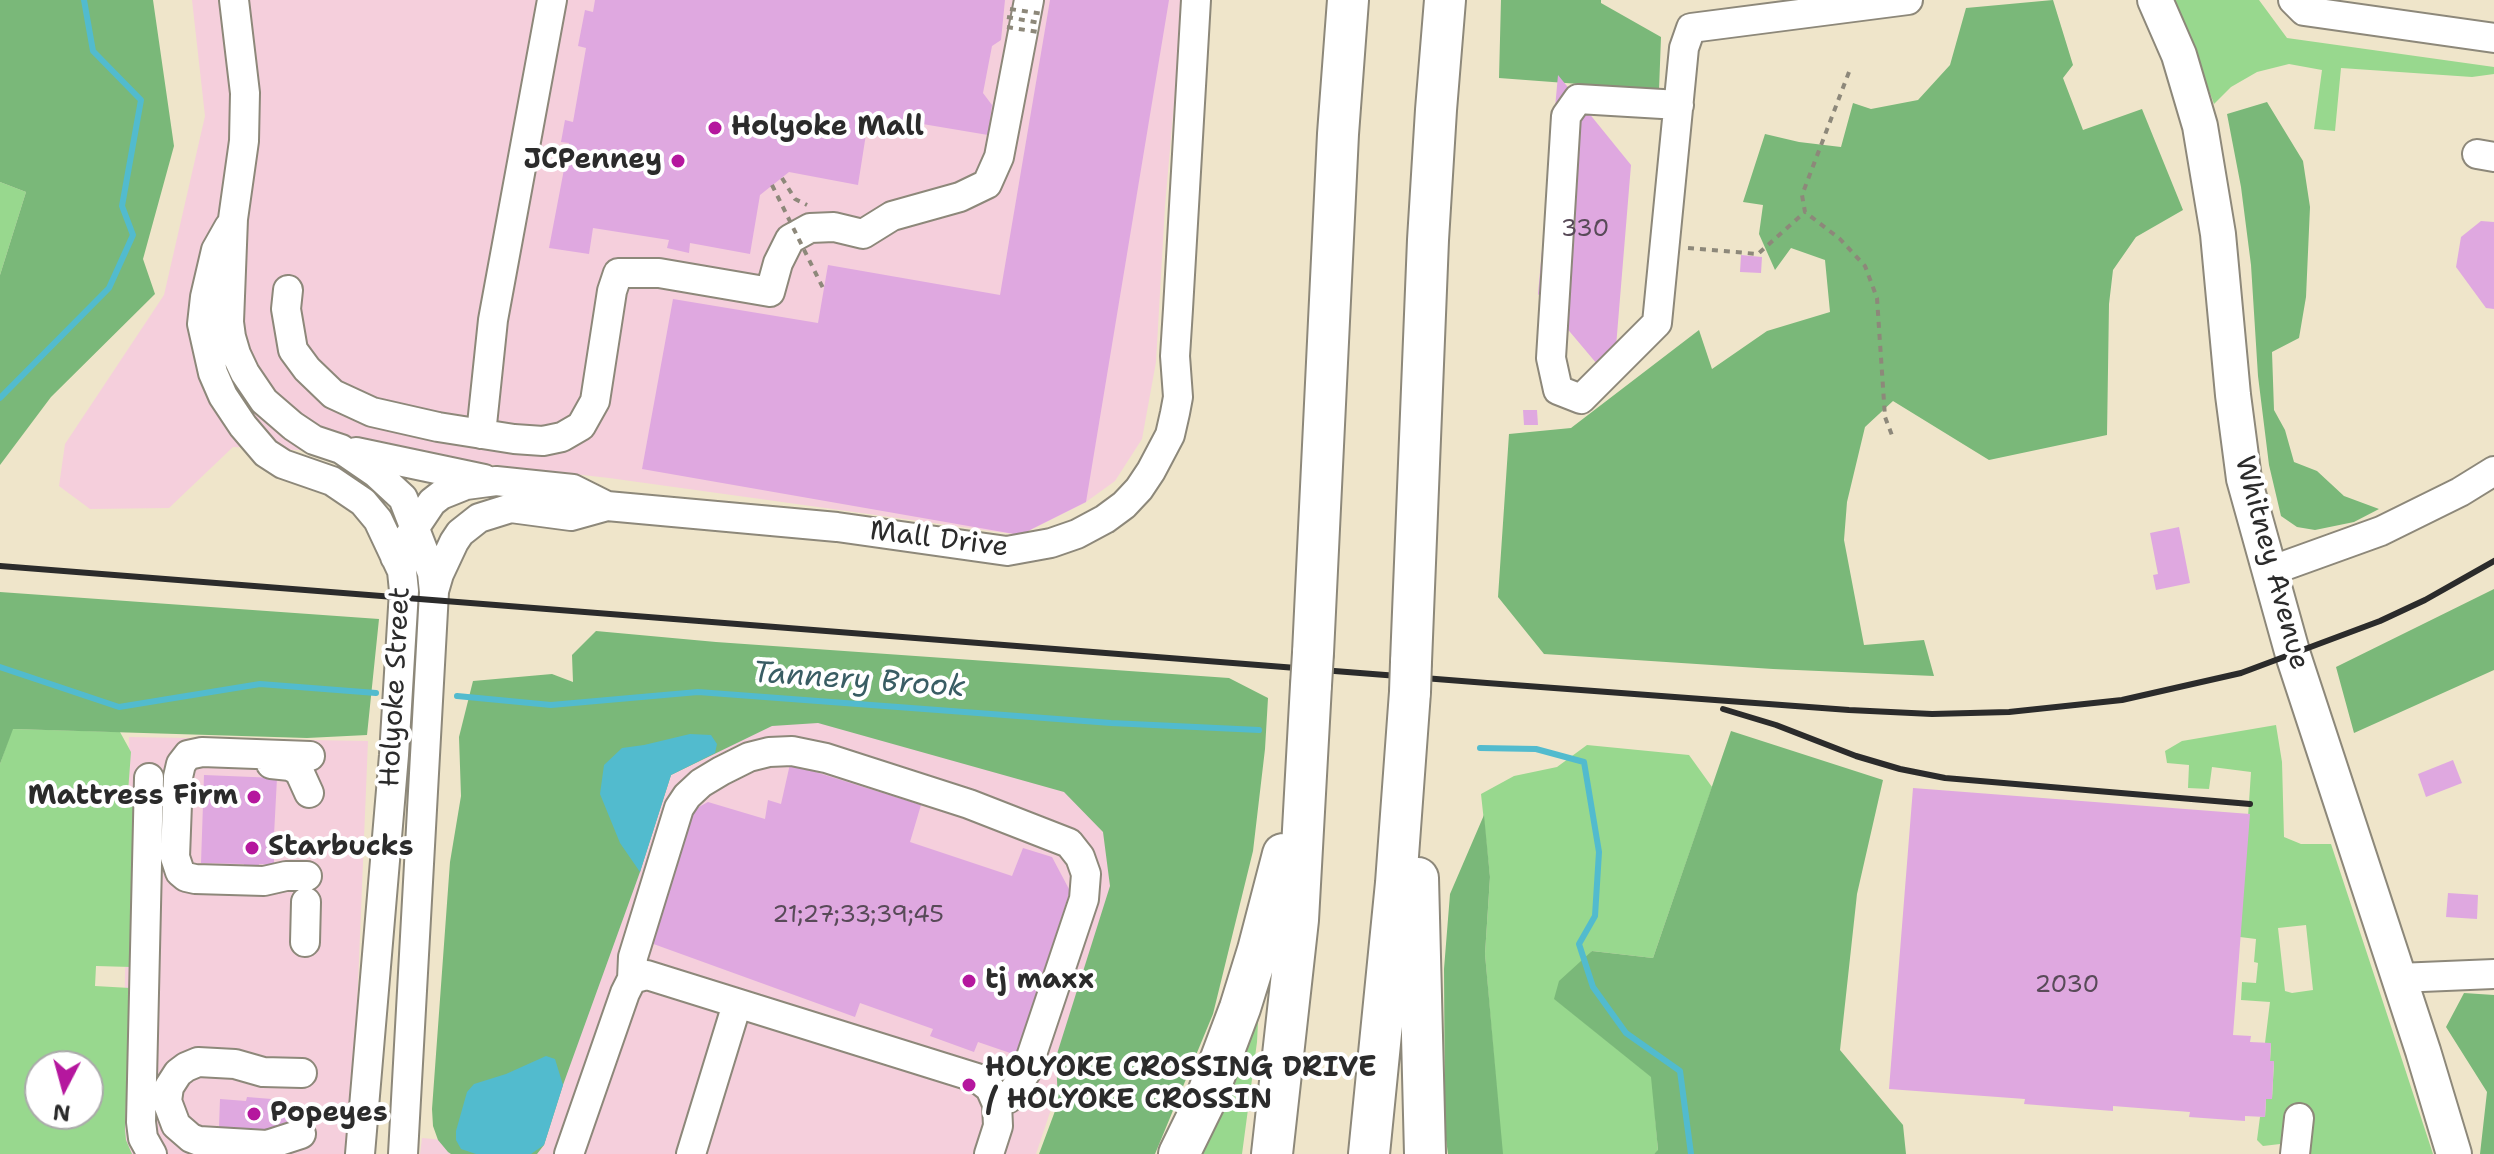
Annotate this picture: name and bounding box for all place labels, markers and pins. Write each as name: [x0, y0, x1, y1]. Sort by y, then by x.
place label: Holyoke Mall: [731, 111, 924, 145]
marker: Holyoke Mall: [706, 119, 724, 137]
place label: JCPenney: [523, 144, 662, 178]
marker: JCPenney: [669, 152, 687, 170]
place label: Mattress Firm: [28, 780, 238, 814]
marker: Mattress Firm: [245, 788, 263, 806]
place label: Starbucks: [268, 831, 413, 865]
marker: Starbucks: [243, 839, 261, 857]
place label: tj maxx: [985, 964, 1094, 998]
marker: tj maxx: [960, 972, 978, 990]
place label: HOLYOKE CROSSING DRIVE / HOLYOKE CROSSIN: [985, 1052, 1377, 1118]
marker: HOLYOKE CROSSING DRIVE / HOLYOKE CROSSIN: [960, 1076, 978, 1094]
place label: Popeyes: [270, 1097, 388, 1131]
marker: Popeyes: [245, 1105, 263, 1123]

